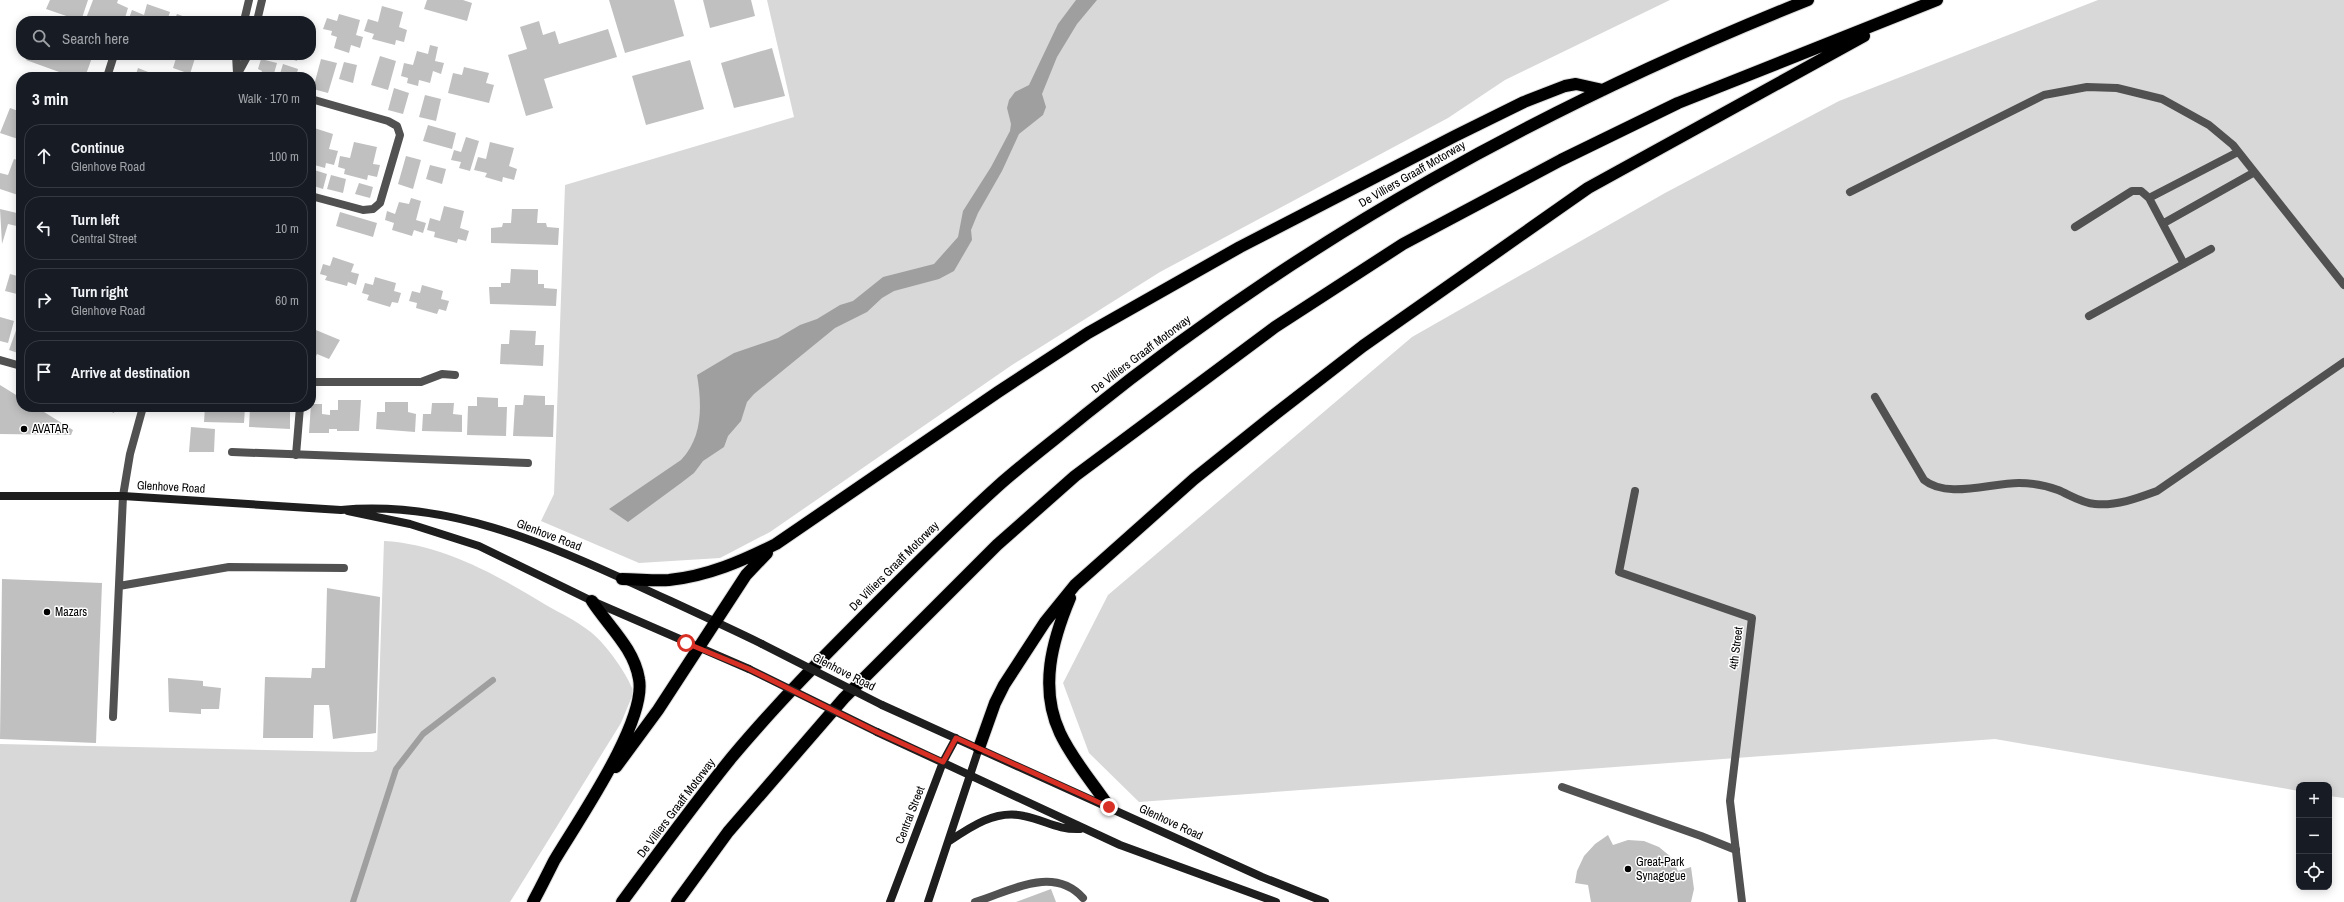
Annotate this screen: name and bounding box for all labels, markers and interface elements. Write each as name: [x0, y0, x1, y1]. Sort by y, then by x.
search box: [16, 16, 316, 60]
icon: search: [30, 27, 52, 49]
text: Search here: [62, 28, 129, 49]
text: 3 min: [32, 87, 68, 110]
text: Walk · 170 m: [238, 90, 300, 107]
text: Continue: [71, 137, 124, 158]
street label: De Villiers Graaff Motorway: [1356, 137, 1468, 211]
icon: ahead: [33, 145, 55, 167]
text: 100 m: [269, 148, 299, 165]
text: Glenhove Road: [71, 158, 145, 175]
text: Turn left: [71, 209, 119, 230]
icon: left: [33, 217, 55, 239]
text: 10 m: [275, 220, 299, 237]
text: Central Street: [71, 230, 137, 247]
text: Turn right: [71, 281, 128, 302]
icon: right: [33, 289, 55, 311]
text: 60 m: [275, 292, 299, 309]
text: Glenhove Road: [71, 302, 145, 319]
street label: De Villiers Graaff Motorway: [1088, 311, 1194, 397]
icon: arrive: [33, 361, 55, 383]
text: Arrive at destination: [71, 362, 190, 383]
place label: AVATAR: [31, 421, 69, 437]
marker: AVATAR: [19, 424, 29, 434]
street label: Glenhove Road: [136, 477, 206, 497]
street label: Glenhove Road: [514, 515, 584, 555]
street label: De Villiers Graaff Motorway: [846, 518, 942, 614]
place label: Mazars: [55, 604, 87, 620]
marker: Mazars: [42, 607, 52, 617]
street label: 4th Street: [1725, 626, 1747, 670]
route start: [677, 634, 695, 652]
street label: Glenhove Road: [810, 649, 878, 695]
street label: De Villiers Graaff Motorway: [633, 755, 719, 861]
map controls: [2296, 782, 2332, 890]
button: +: [2296, 782, 2332, 818]
street label: Central Street: [892, 784, 928, 846]
route end: [1100, 798, 1118, 816]
street label: Glenhove Road: [1137, 800, 1205, 844]
button: −: [2296, 818, 2332, 854]
place label: Great-Park Synagogue: [1636, 854, 1686, 884]
button: locate: [2296, 854, 2332, 890]
marker: Great-Park Synagogue: [1623, 864, 1633, 874]

